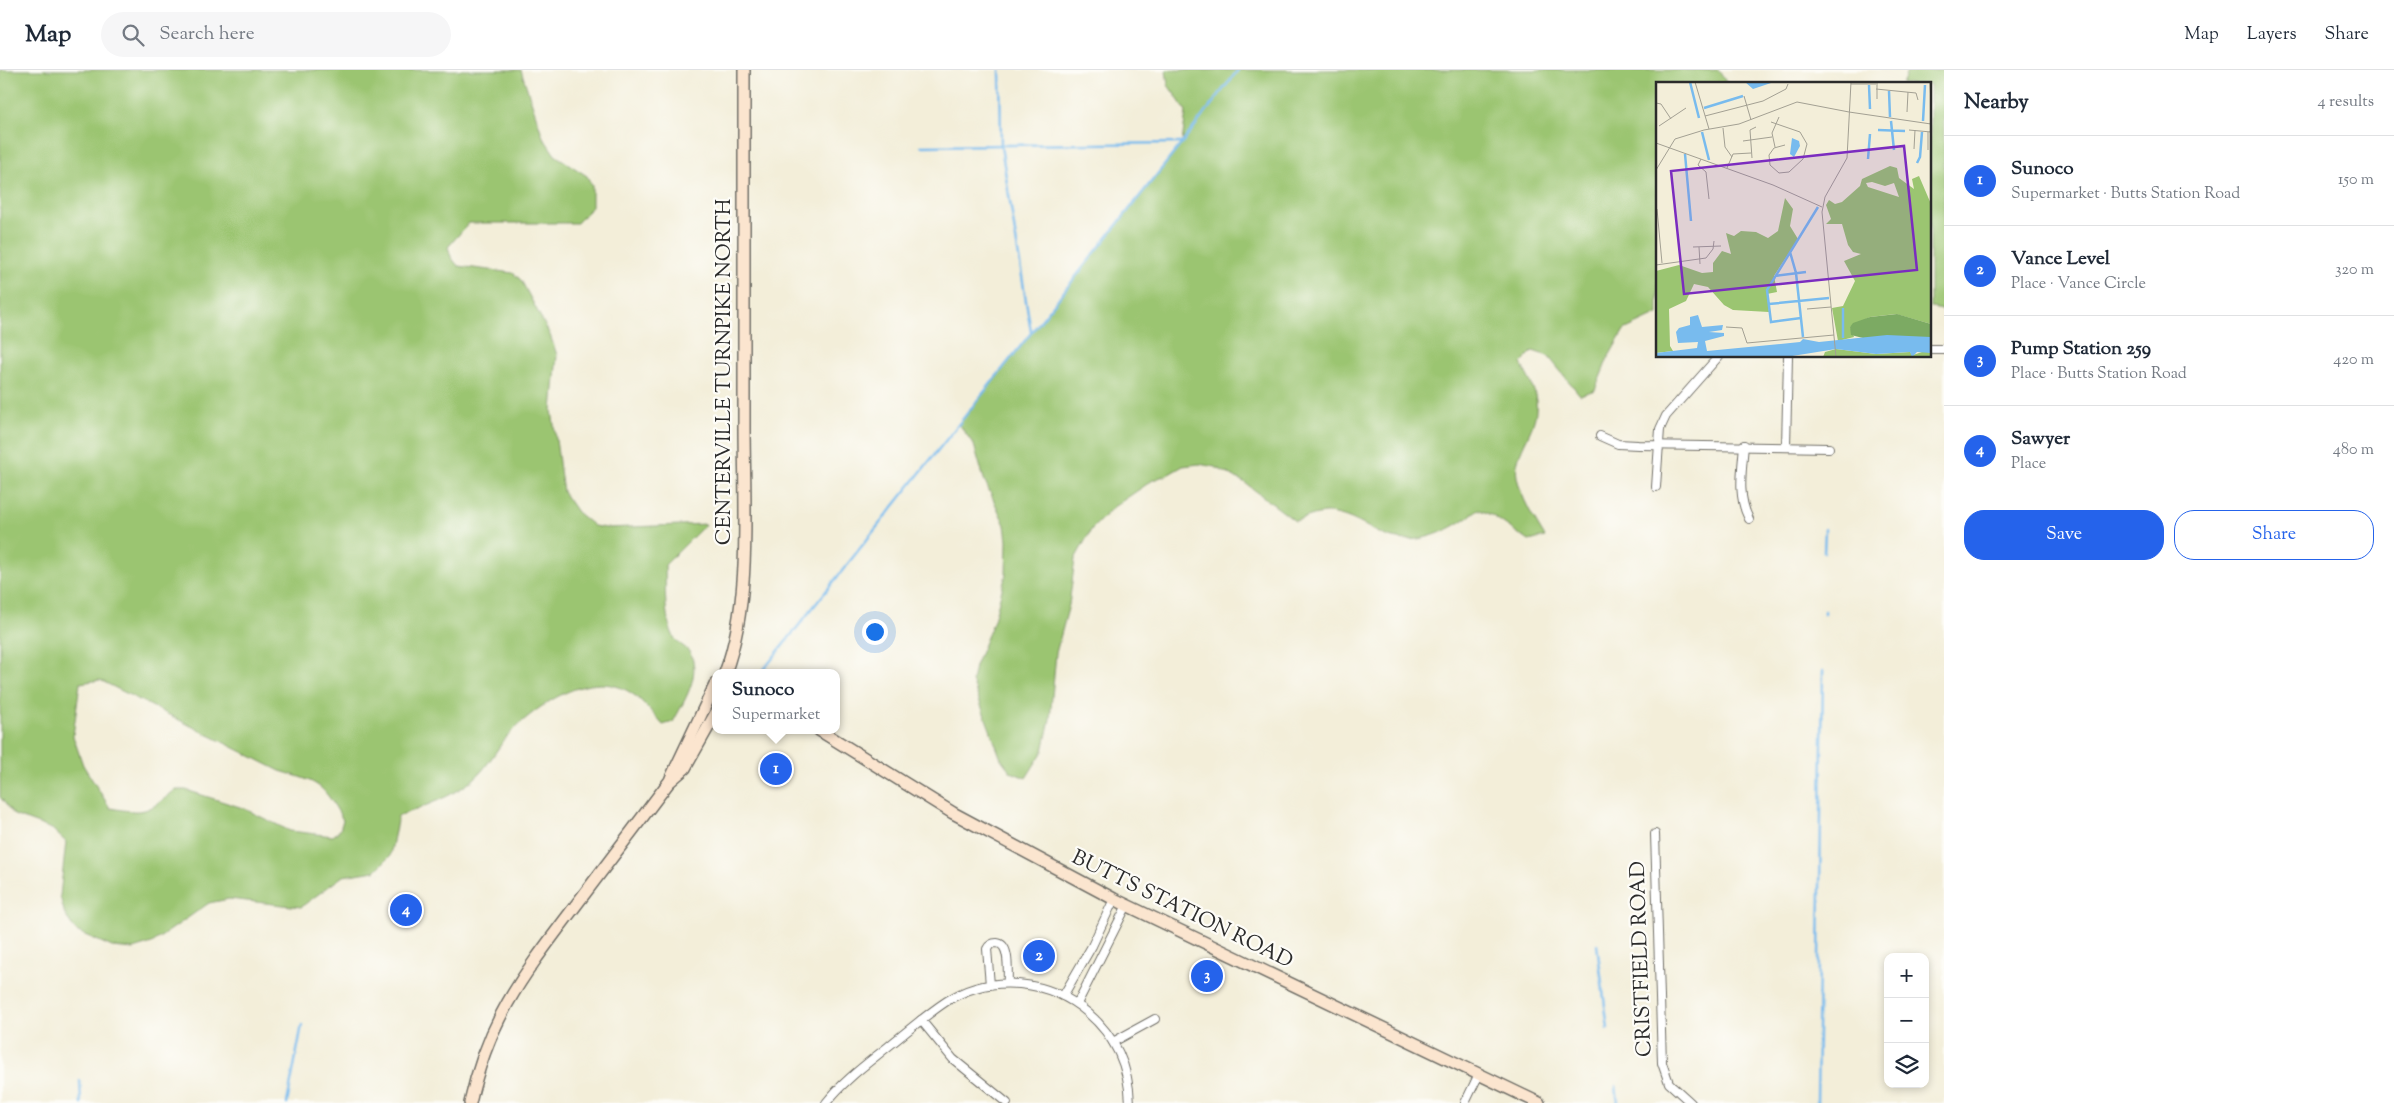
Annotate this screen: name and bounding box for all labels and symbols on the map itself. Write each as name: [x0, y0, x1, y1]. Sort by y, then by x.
inset map: [1656, 82, 1932, 358]
street label: CENTERVILLE TURNPIKE NORTH: [710, 198, 740, 545]
your location: [862, 619, 888, 645]
pin: 1: [760, 750, 792, 788]
street label: BUTTS STATION ROAD: [1066, 843, 1298, 977]
street label: CRISTFIELD ROAD: [1624, 860, 1660, 1058]
pin: 4: [390, 891, 422, 929]
pin: 2: [1023, 937, 1055, 975]
pin: 3: [1191, 957, 1223, 995]

